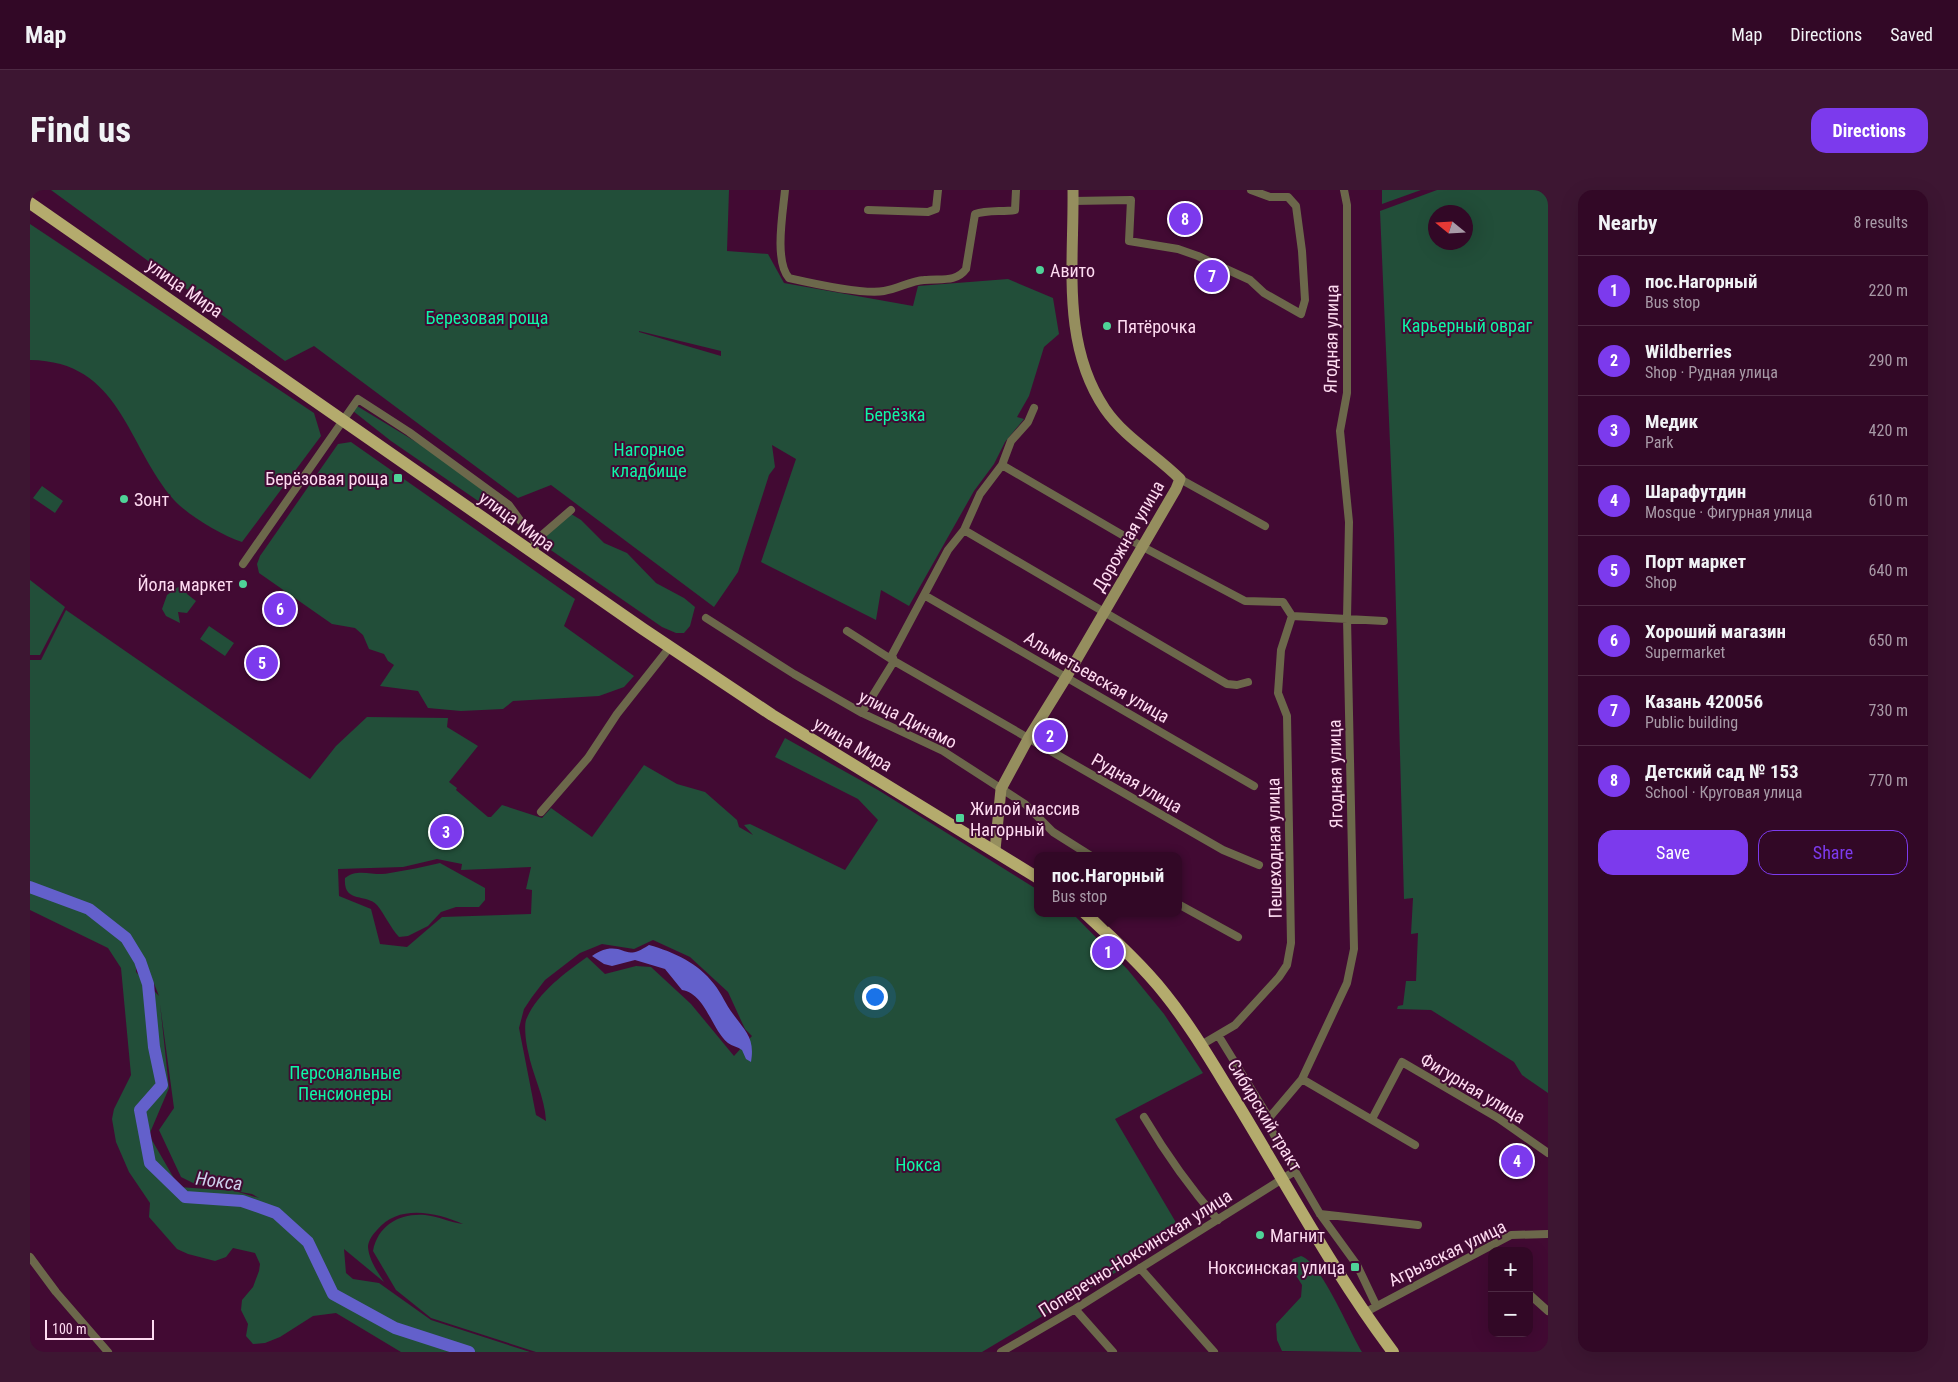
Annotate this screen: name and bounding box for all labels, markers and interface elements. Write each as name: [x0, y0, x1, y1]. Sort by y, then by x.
text: Map: [25, 21, 66, 49]
text: Map: [1731, 24, 1762, 45]
text: Directions: [1790, 24, 1862, 45]
text: Saved: [1890, 24, 1933, 45]
button: Directions: [1811, 108, 1928, 153]
text: Find us: [30, 110, 131, 151]
pin: 8: [1169, 200, 1201, 238]
north arrow: [1428, 205, 1473, 250]
text: Nearby: [1598, 211, 1657, 235]
text: 8 results: [1853, 213, 1908, 232]
street label: улица Мира: [143, 254, 227, 322]
pin: 7: [1196, 257, 1228, 295]
place label: Авито: [1050, 260, 1095, 281]
marker: Авито: [1034, 264, 1046, 276]
text: пос.Нагорный: [1645, 270, 1757, 293]
text: 1: [1610, 281, 1618, 300]
text: 220 m: [1869, 281, 1908, 300]
street label: Ягодная улица: [1320, 284, 1342, 394]
text: Bus stop: [1645, 293, 1700, 312]
park label: Березовая роща: [426, 307, 548, 328]
park label: Карьерный овраг: [1402, 315, 1533, 336]
place label: Пятёрочка: [1117, 316, 1196, 337]
marker: Пятёрочка: [1101, 320, 1113, 332]
text: Wildberries: [1645, 340, 1732, 363]
text: 2: [1610, 351, 1618, 370]
text: 290 m: [1869, 351, 1908, 370]
text: Shop · Рудная улица: [1645, 363, 1778, 382]
park label: Берёзка: [865, 404, 925, 425]
text: Медик: [1645, 410, 1698, 433]
text: 3: [1610, 421, 1618, 440]
text: 420 m: [1869, 421, 1908, 440]
text: Park: [1645, 433, 1674, 452]
park label: Нагорное кладбище: [611, 439, 687, 481]
place label: Берёзовая роща: [265, 468, 388, 489]
marker: Берёзовая роща: [392, 472, 404, 484]
street label: Дорожная улица: [1088, 477, 1168, 595]
text: Шарафутдин: [1645, 480, 1746, 503]
street label: улица Мира: [475, 487, 559, 555]
place label: Зонт: [134, 489, 170, 510]
text: 4: [1610, 491, 1618, 510]
text: 610 m: [1869, 491, 1908, 510]
marker: Зонт: [118, 493, 130, 505]
text: Mosque · Фигурная улица: [1645, 503, 1812, 522]
text: Порт маркет: [1645, 550, 1746, 573]
text: 5: [1610, 561, 1618, 580]
text: 640 m: [1869, 561, 1908, 580]
text: Shop: [1645, 573, 1677, 592]
place label: Йола маркет: [137, 574, 233, 595]
marker: Йола маркет: [237, 578, 249, 590]
pin: 6: [264, 590, 296, 628]
text: Хороший магазин: [1645, 620, 1786, 643]
street label: Альметьевская улица: [1021, 627, 1173, 727]
text: 6: [1610, 631, 1618, 650]
text: 650 m: [1869, 631, 1908, 650]
text: Supermarket: [1645, 643, 1725, 662]
pin: 5: [246, 644, 278, 682]
street label: улица Динамо: [855, 685, 961, 753]
text: Казань 420056: [1645, 690, 1763, 713]
text: 7: [1610, 701, 1618, 720]
text: 730 m: [1869, 701, 1908, 720]
street label: улица Мира: [810, 712, 896, 776]
text: Public building: [1645, 713, 1738, 732]
pin: 2: [1034, 717, 1066, 755]
street label: Ягодная улица: [1324, 719, 1346, 829]
street label: Рудная улица: [1088, 749, 1186, 817]
text: Детский сад № 153: [1645, 760, 1799, 783]
text: 8: [1610, 771, 1618, 790]
text: 770 m: [1869, 771, 1908, 790]
street label: Пешеходная улица: [1262, 777, 1286, 919]
text: School · Круговая улица: [1645, 783, 1802, 802]
place label: Жилой массив Нагорный: [970, 798, 1080, 840]
marker: Жилой массив Нагорный: [954, 812, 966, 824]
pin: 3: [430, 813, 462, 851]
button: Save: [1598, 830, 1748, 875]
button: Share: [1758, 830, 1908, 875]
popup: [1034, 852, 1182, 917]
text: пос.Нагорный: [1052, 864, 1164, 887]
text: Bus stop: [1052, 887, 1107, 906]
pin: 1: [1092, 933, 1124, 971]
your location: [862, 984, 888, 1010]
street label: Фигурная улица: [1417, 1048, 1529, 1128]
street label: Сибирский тракт: [1223, 1055, 1307, 1175]
park label: Персональные Пенсионеры: [289, 1062, 401, 1104]
pin: 4: [1501, 1142, 1533, 1180]
park label: Нокса: [895, 1154, 941, 1175]
water label: Нокса: [194, 1167, 244, 1195]
street label: Поперечно-Ноксинская улица: [1035, 1185, 1235, 1321]
street label: Агрызская улица: [1385, 1215, 1509, 1291]
place label: Магнит: [1270, 1225, 1325, 1246]
marker: Магнит: [1254, 1229, 1266, 1241]
map controls: [1488, 1247, 1533, 1337]
button: +: [1488, 1247, 1533, 1292]
place label: Ноксинская улица: [1208, 1257, 1345, 1278]
marker: Ноксинская улица: [1349, 1261, 1361, 1273]
button: −: [1488, 1292, 1533, 1337]
scale bar: [45, 1317, 154, 1340]
text: 100 m: [52, 1321, 87, 1337]

